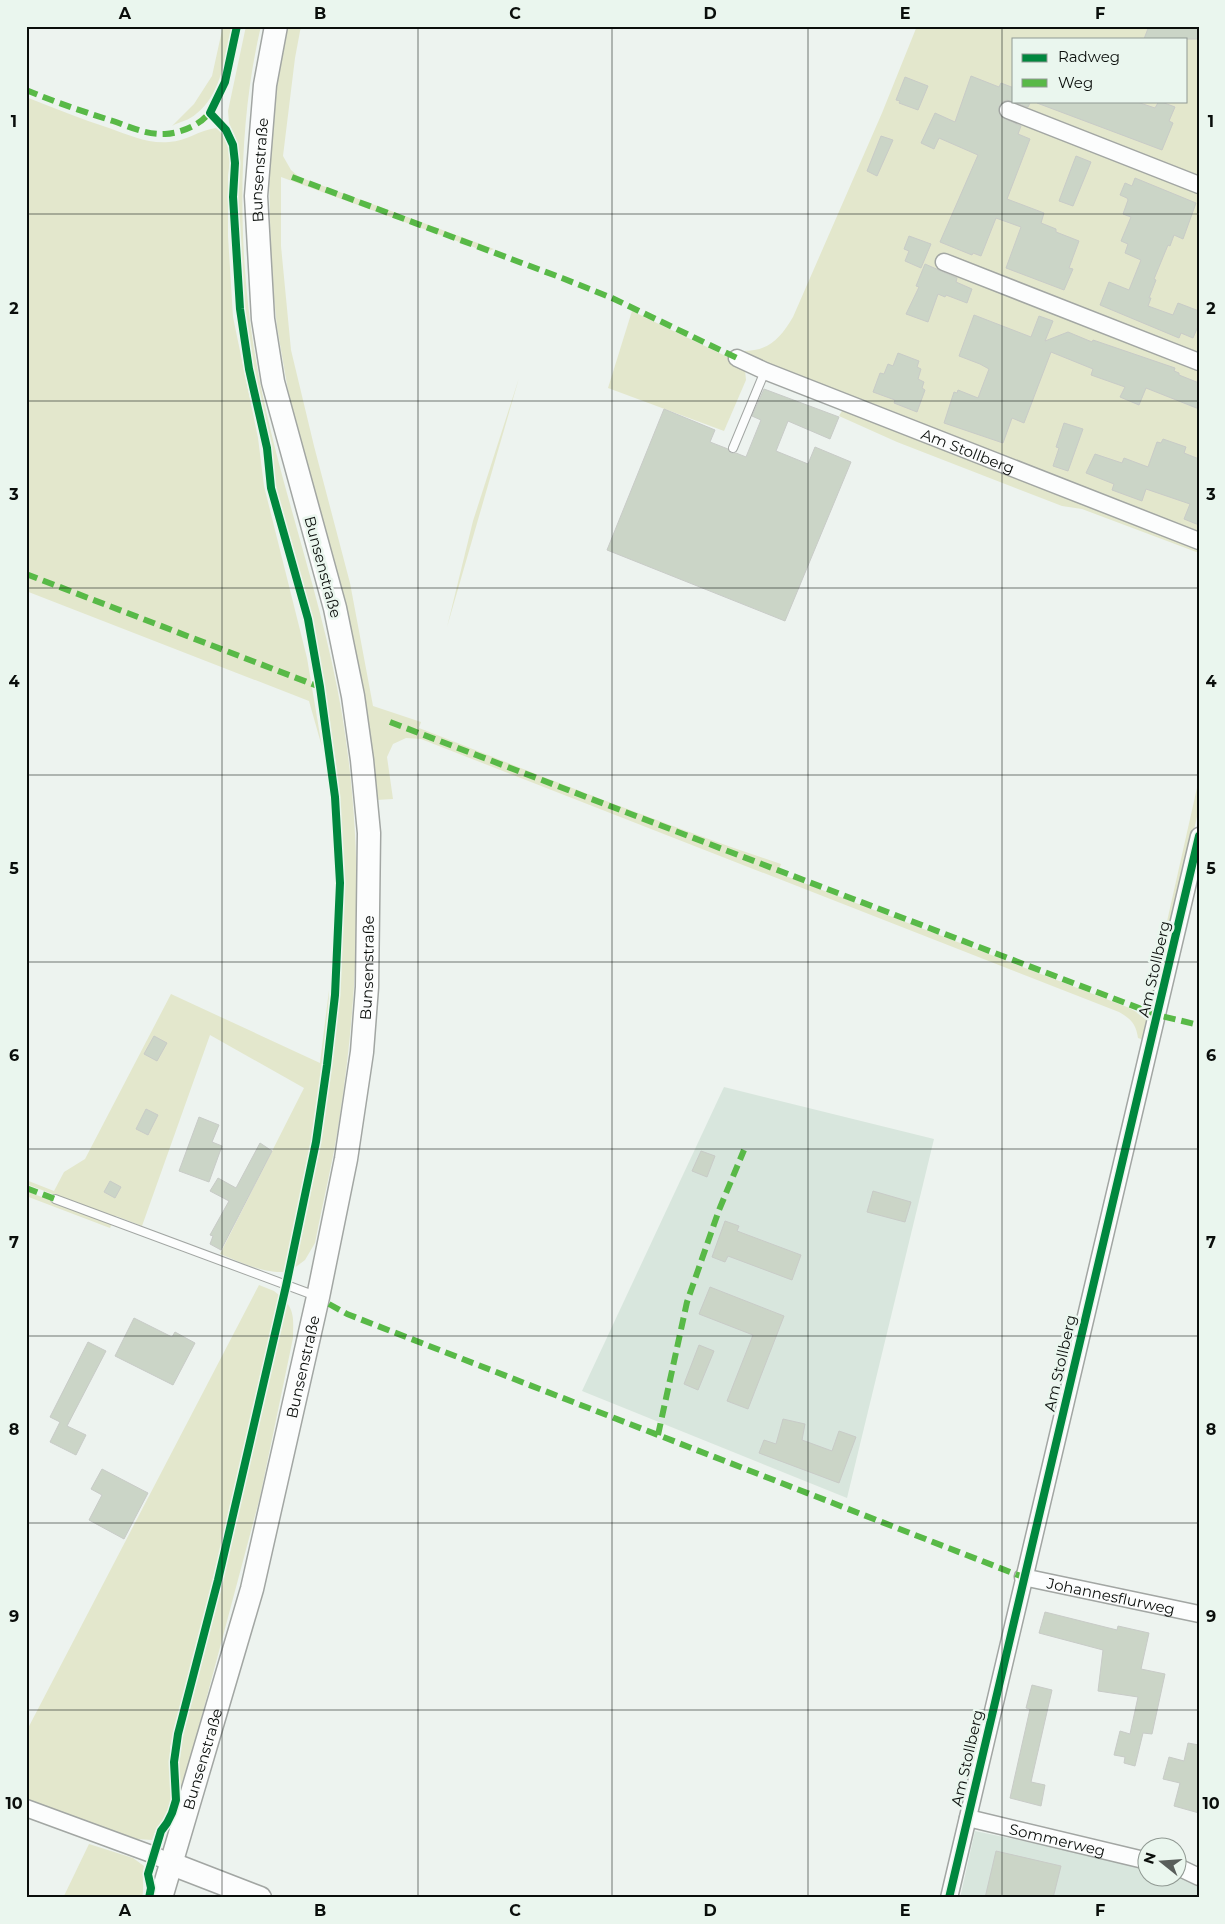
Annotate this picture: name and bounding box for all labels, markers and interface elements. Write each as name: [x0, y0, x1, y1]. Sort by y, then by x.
text: A: [118, 4, 132, 23]
text: B: [314, 4, 326, 23]
text: C: [509, 4, 521, 23]
text: D: [703, 4, 717, 23]
text: E: [900, 4, 910, 23]
text: F: [1095, 4, 1105, 23]
legend: [1012, 38, 1188, 102]
text: Radweg: [1058, 47, 1120, 66]
text: Weg: [1058, 73, 1093, 92]
text: 1: [11, 112, 17, 131]
text: 1: [1208, 112, 1214, 131]
street label: Bunsenstraße: [246, 117, 272, 223]
text: 2: [9, 299, 19, 318]
text: 2: [1206, 299, 1216, 318]
street label: Am Stollberg: [919, 424, 1017, 477]
text: 3: [8, 485, 19, 504]
text: 3: [1205, 485, 1216, 504]
street label: Bunsenstraße: [300, 514, 346, 620]
text: 4: [8, 672, 20, 691]
text: 4: [1205, 672, 1217, 691]
text: 5: [9, 859, 19, 878]
text: 5: [1206, 859, 1216, 878]
street label: Bunsenstraße: [355, 915, 377, 1021]
street label: Am Stollberg: [1134, 919, 1174, 1019]
text: 6: [9, 1046, 19, 1065]
text: 6: [1206, 1046, 1216, 1065]
text: 7: [9, 1233, 19, 1252]
text: 7: [1206, 1233, 1216, 1252]
street label: Bunsenstraße: [281, 1313, 323, 1420]
street label: Am Stollberg: [1040, 1313, 1080, 1413]
text: 8: [9, 1420, 19, 1439]
text: 8: [1206, 1420, 1216, 1439]
street label: Johannesflurweg: [1044, 1573, 1177, 1618]
text: 9: [9, 1607, 19, 1626]
text: 9: [1206, 1607, 1216, 1626]
street label: Bunsenstraße: [178, 1706, 226, 1812]
street label: Am Stollberg: [947, 1708, 987, 1808]
text: 10: [5, 1794, 23, 1813]
text: 10: [1202, 1794, 1220, 1813]
street label: Sommerweg: [1008, 1819, 1107, 1860]
north arrow: [1138, 1836, 1188, 1886]
text: N: [1139, 1850, 1160, 1866]
text: A: [118, 1901, 132, 1920]
text: B: [314, 1901, 326, 1920]
text: C: [509, 1901, 521, 1920]
text: D: [703, 1901, 717, 1920]
text: E: [900, 1901, 910, 1920]
text: F: [1095, 1901, 1105, 1920]

